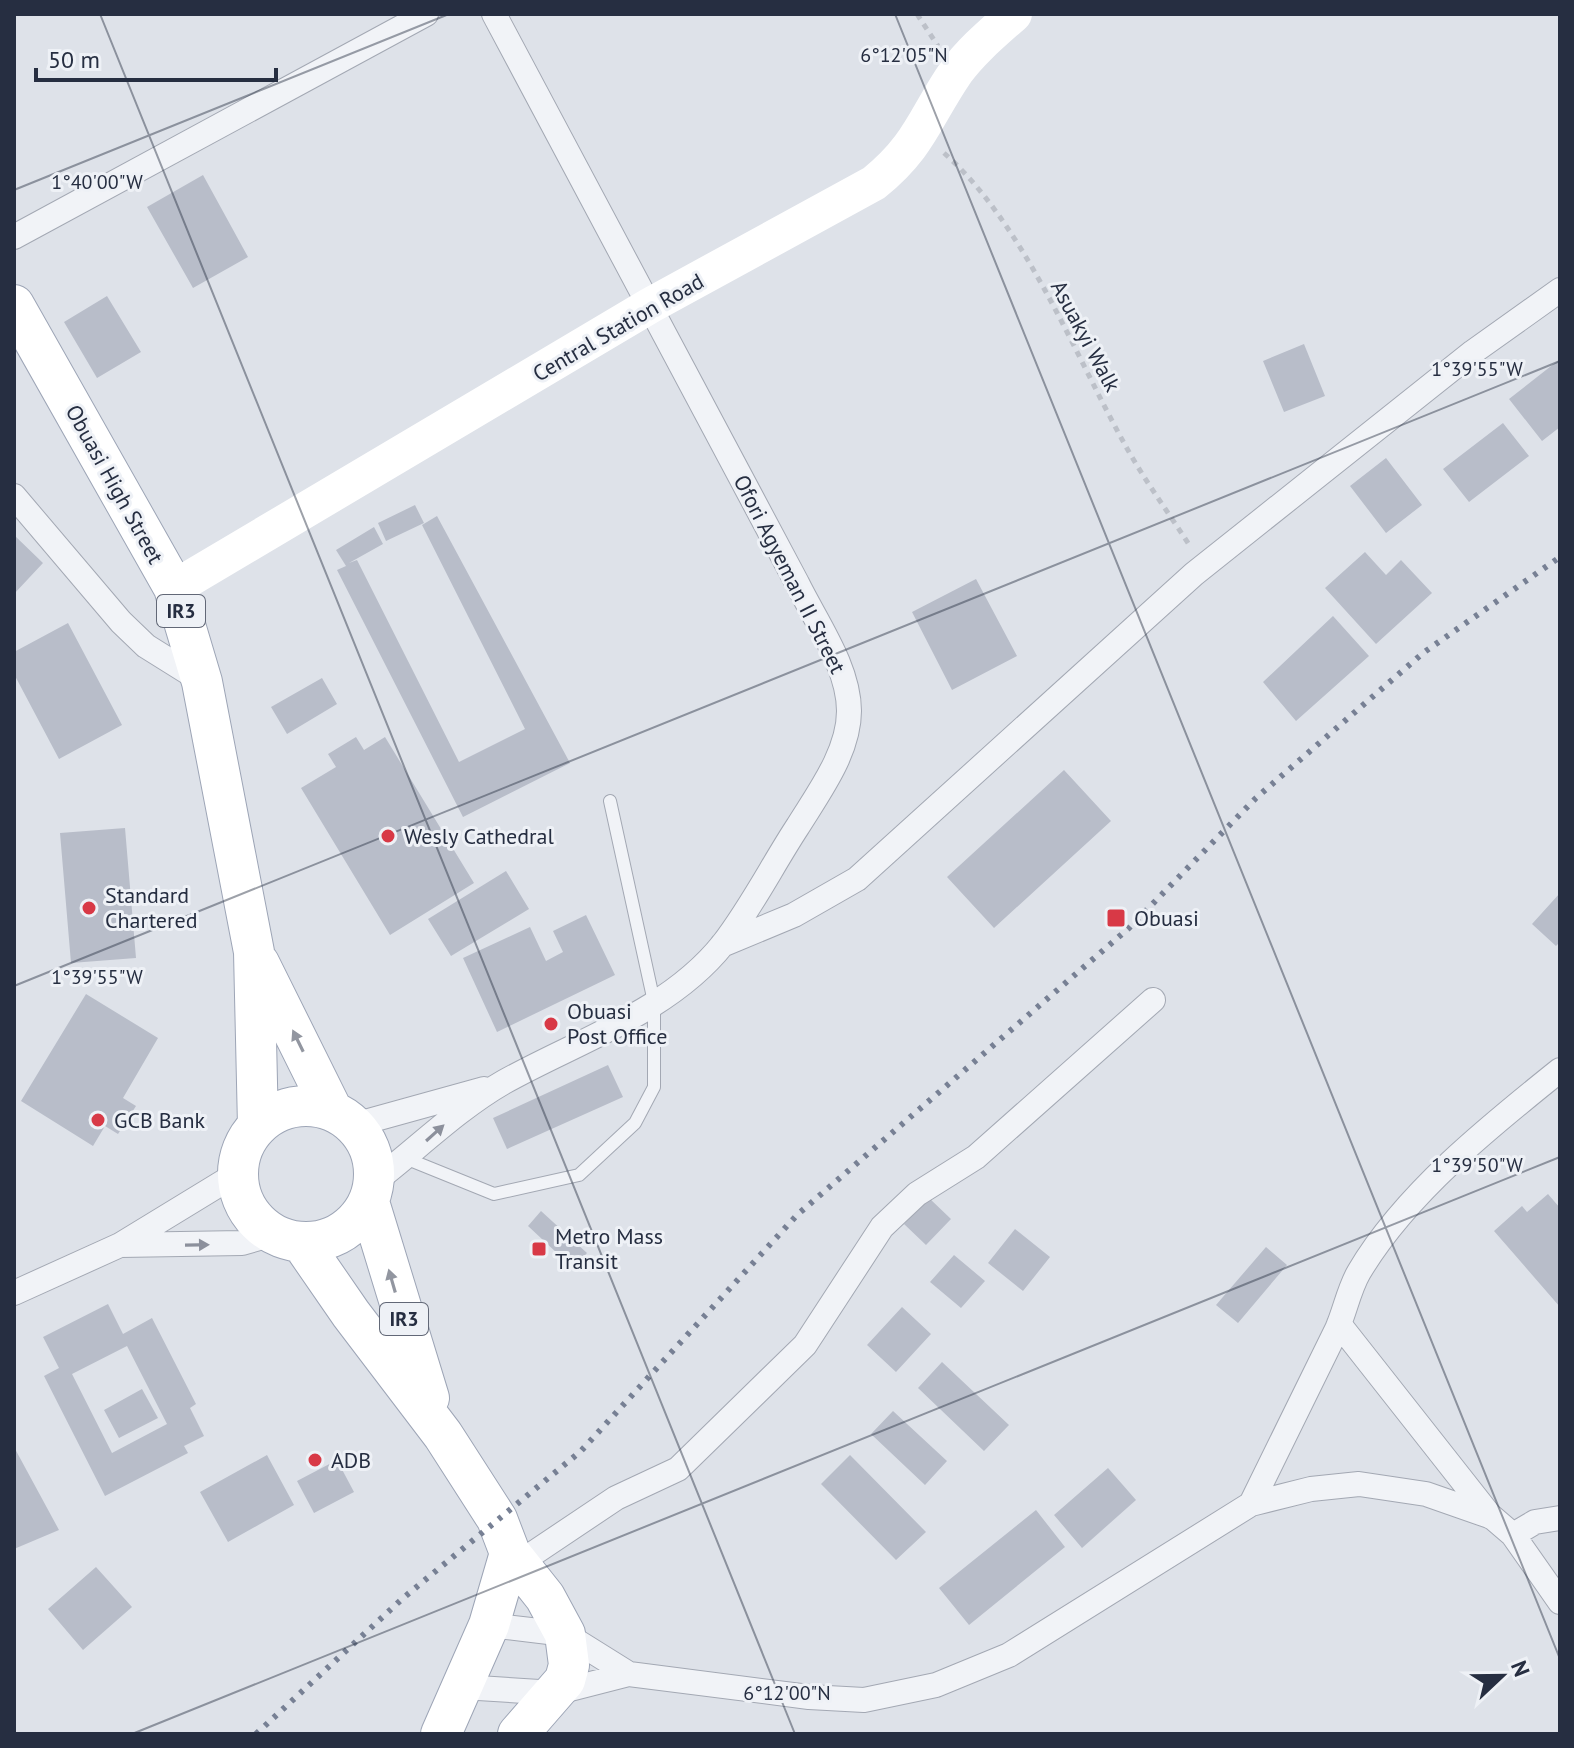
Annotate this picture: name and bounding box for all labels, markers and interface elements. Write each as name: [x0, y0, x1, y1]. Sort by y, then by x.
scale bar: [36, 32, 276, 82]
text: 6°12'05"N: [860, 42, 948, 68]
text: 50 m: [48, 44, 100, 75]
text: 1°40'00"W: [51, 169, 143, 195]
street label: Central Station Road: [527, 267, 709, 387]
street label: Asuakyi Walk: [1045, 276, 1127, 397]
text: 1°39'55"W: [1431, 356, 1523, 382]
street label: Obuasi High Street: [60, 400, 170, 569]
street label: Ofori Agyeman II Street: [728, 470, 852, 679]
road number: IR3: [157, 595, 205, 627]
place label: Wesly Cathedral: [404, 822, 554, 850]
marker: Wesly Cathedral: [379, 827, 397, 845]
place label: Standard Chartered: [105, 881, 198, 934]
marker: Standard Chartered: [80, 899, 98, 917]
place label: Obuasi: [1134, 904, 1199, 932]
marker: Obuasi: [1105, 907, 1127, 929]
text: 1°39'55"W: [51, 964, 143, 990]
place label: Obuasi Post Office: [567, 997, 667, 1050]
marker: Obuasi Post Office: [542, 1015, 560, 1033]
one-way arrow: [291, 1029, 304, 1052]
place label: GCB Bank: [114, 1106, 206, 1134]
marker: GCB Bank: [89, 1111, 107, 1129]
one-way arrow: [425, 1124, 444, 1142]
text: 1°39'50"W: [1431, 1152, 1523, 1178]
place label: Metro Mass Transit: [555, 1222, 663, 1275]
one-way arrow: [185, 1238, 210, 1251]
marker: Metro Mass Transit: [530, 1240, 548, 1258]
one-way arrow: [385, 1269, 398, 1293]
road number: IR3: [380, 1303, 428, 1335]
place label: ADB: [331, 1446, 371, 1474]
marker: ADB: [306, 1451, 324, 1469]
north arrow: [1462, 1636, 1542, 1716]
text: N: [1505, 1657, 1536, 1680]
text: 6°12'00"N: [743, 1680, 831, 1706]

